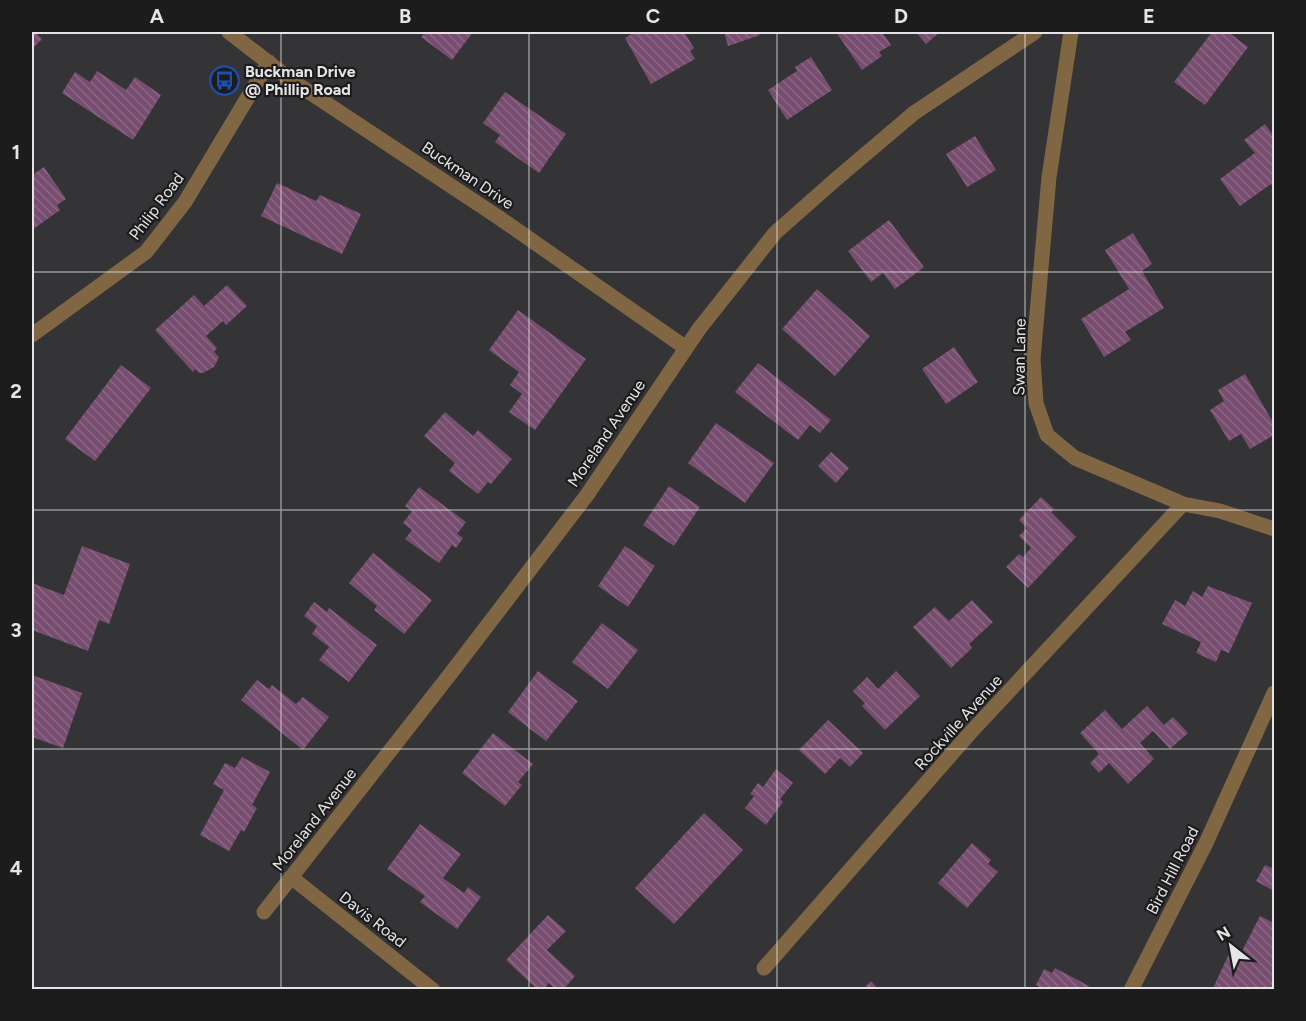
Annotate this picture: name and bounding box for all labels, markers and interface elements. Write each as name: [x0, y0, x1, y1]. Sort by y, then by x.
text: A: [150, 4, 165, 28]
text: B: [399, 4, 411, 28]
text: C: [646, 4, 660, 28]
text: D: [894, 4, 908, 28]
text: E: [1143, 4, 1155, 28]
place label: Buckman Drive @ Phillip Road: [245, 62, 356, 99]
bus stop icon: Buckman Drive @ Phillip Road: [208, 64, 240, 96]
street label: Buckman Drive: [418, 138, 518, 213]
text: 1: [12, 140, 20, 164]
street label: Philip Road: [125, 169, 188, 244]
street label: Swan Lane: [1009, 318, 1030, 396]
street label: Moreland Avenue: [564, 376, 649, 490]
text: 2: [10, 379, 22, 403]
text: 3: [10, 618, 22, 642]
street label: Rockville Avenue: [911, 671, 1006, 774]
street label: Moreland Avenue: [268, 764, 361, 874]
street label: Bird Hill Road: [1142, 823, 1203, 917]
text: 4: [10, 856, 23, 880]
street label: Davis Road: [336, 887, 410, 951]
north arrow: [1201, 916, 1261, 976]
text: N: [1213, 922, 1234, 945]

